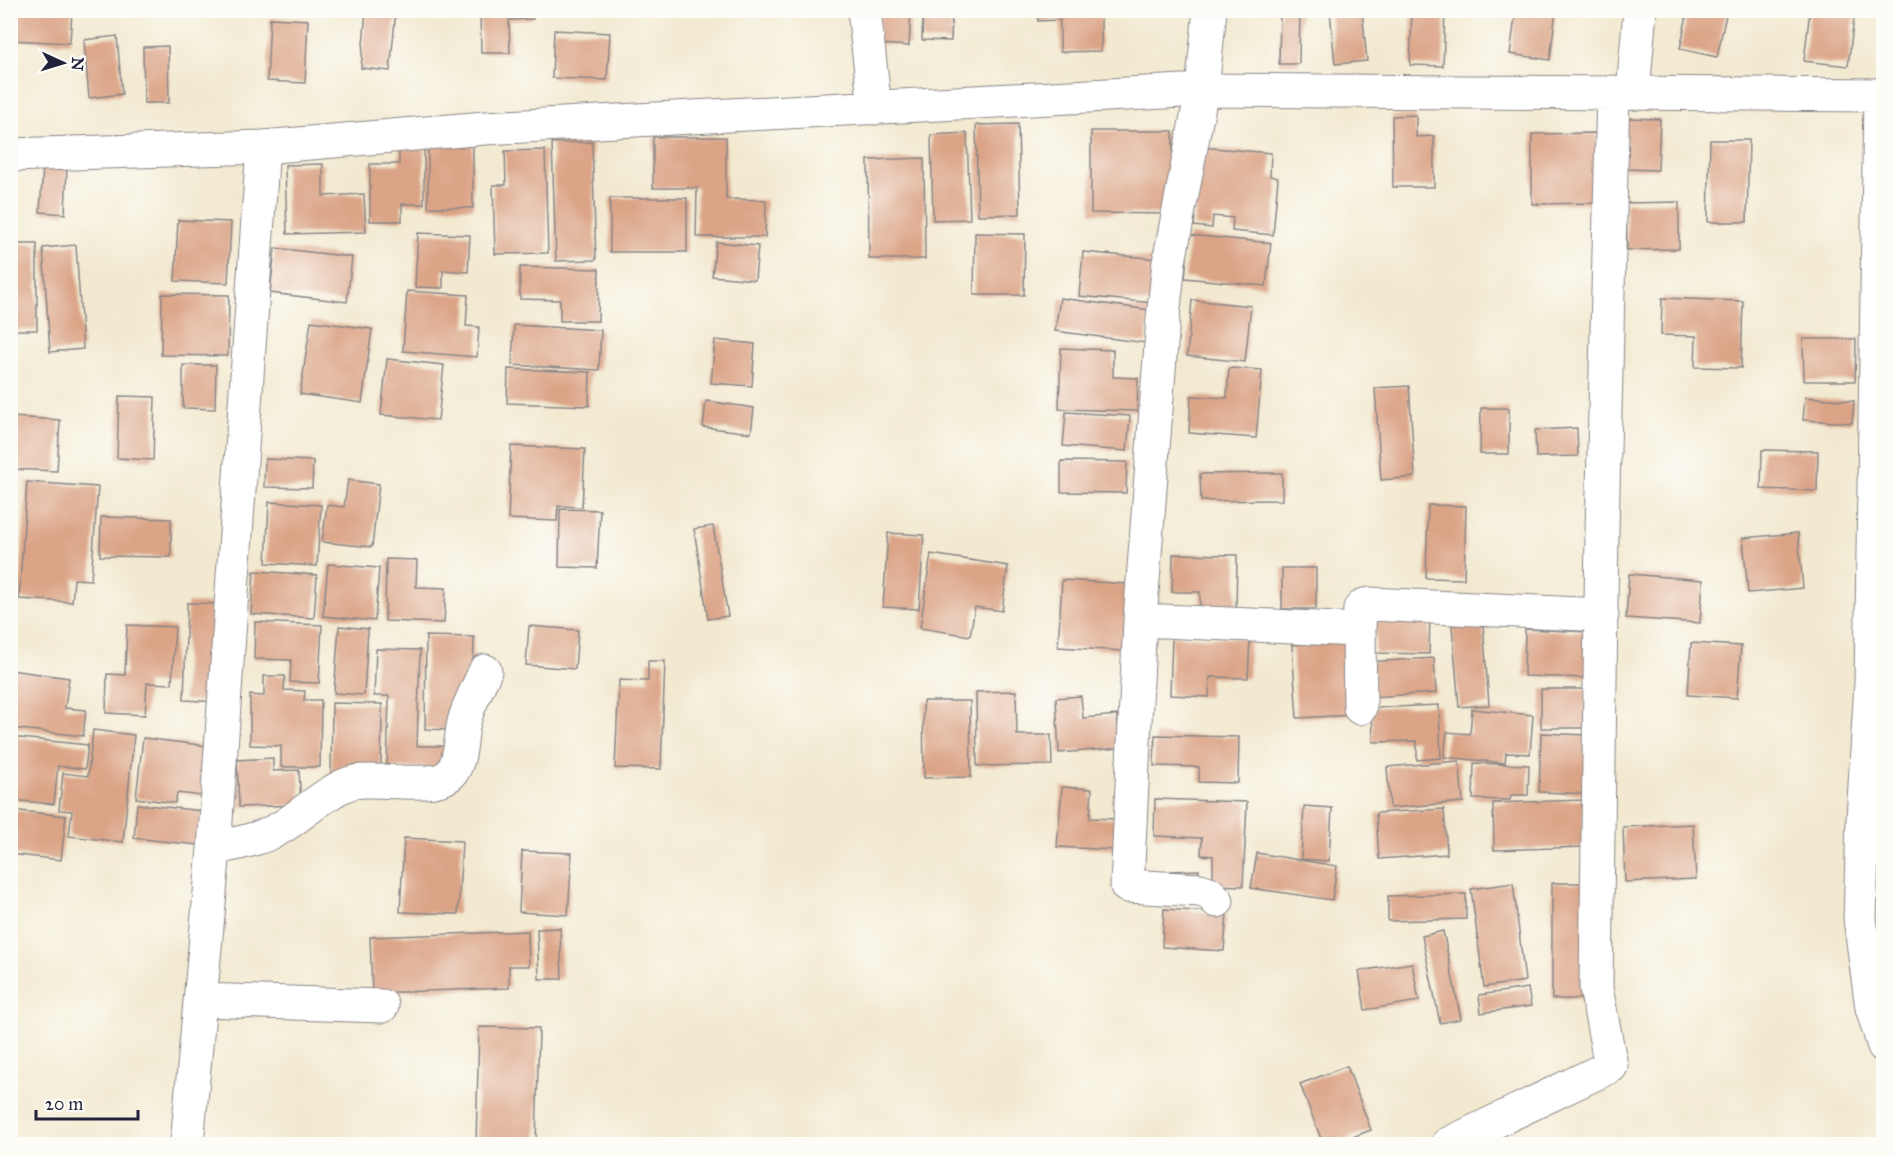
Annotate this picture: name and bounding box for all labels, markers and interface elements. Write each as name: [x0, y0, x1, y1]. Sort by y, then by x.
north arrow: [33, 33, 93, 93]
text: N: [67, 57, 87, 72]
scale bar: [36, 1083, 138, 1121]
text: 20 m: [45, 1093, 83, 1115]

